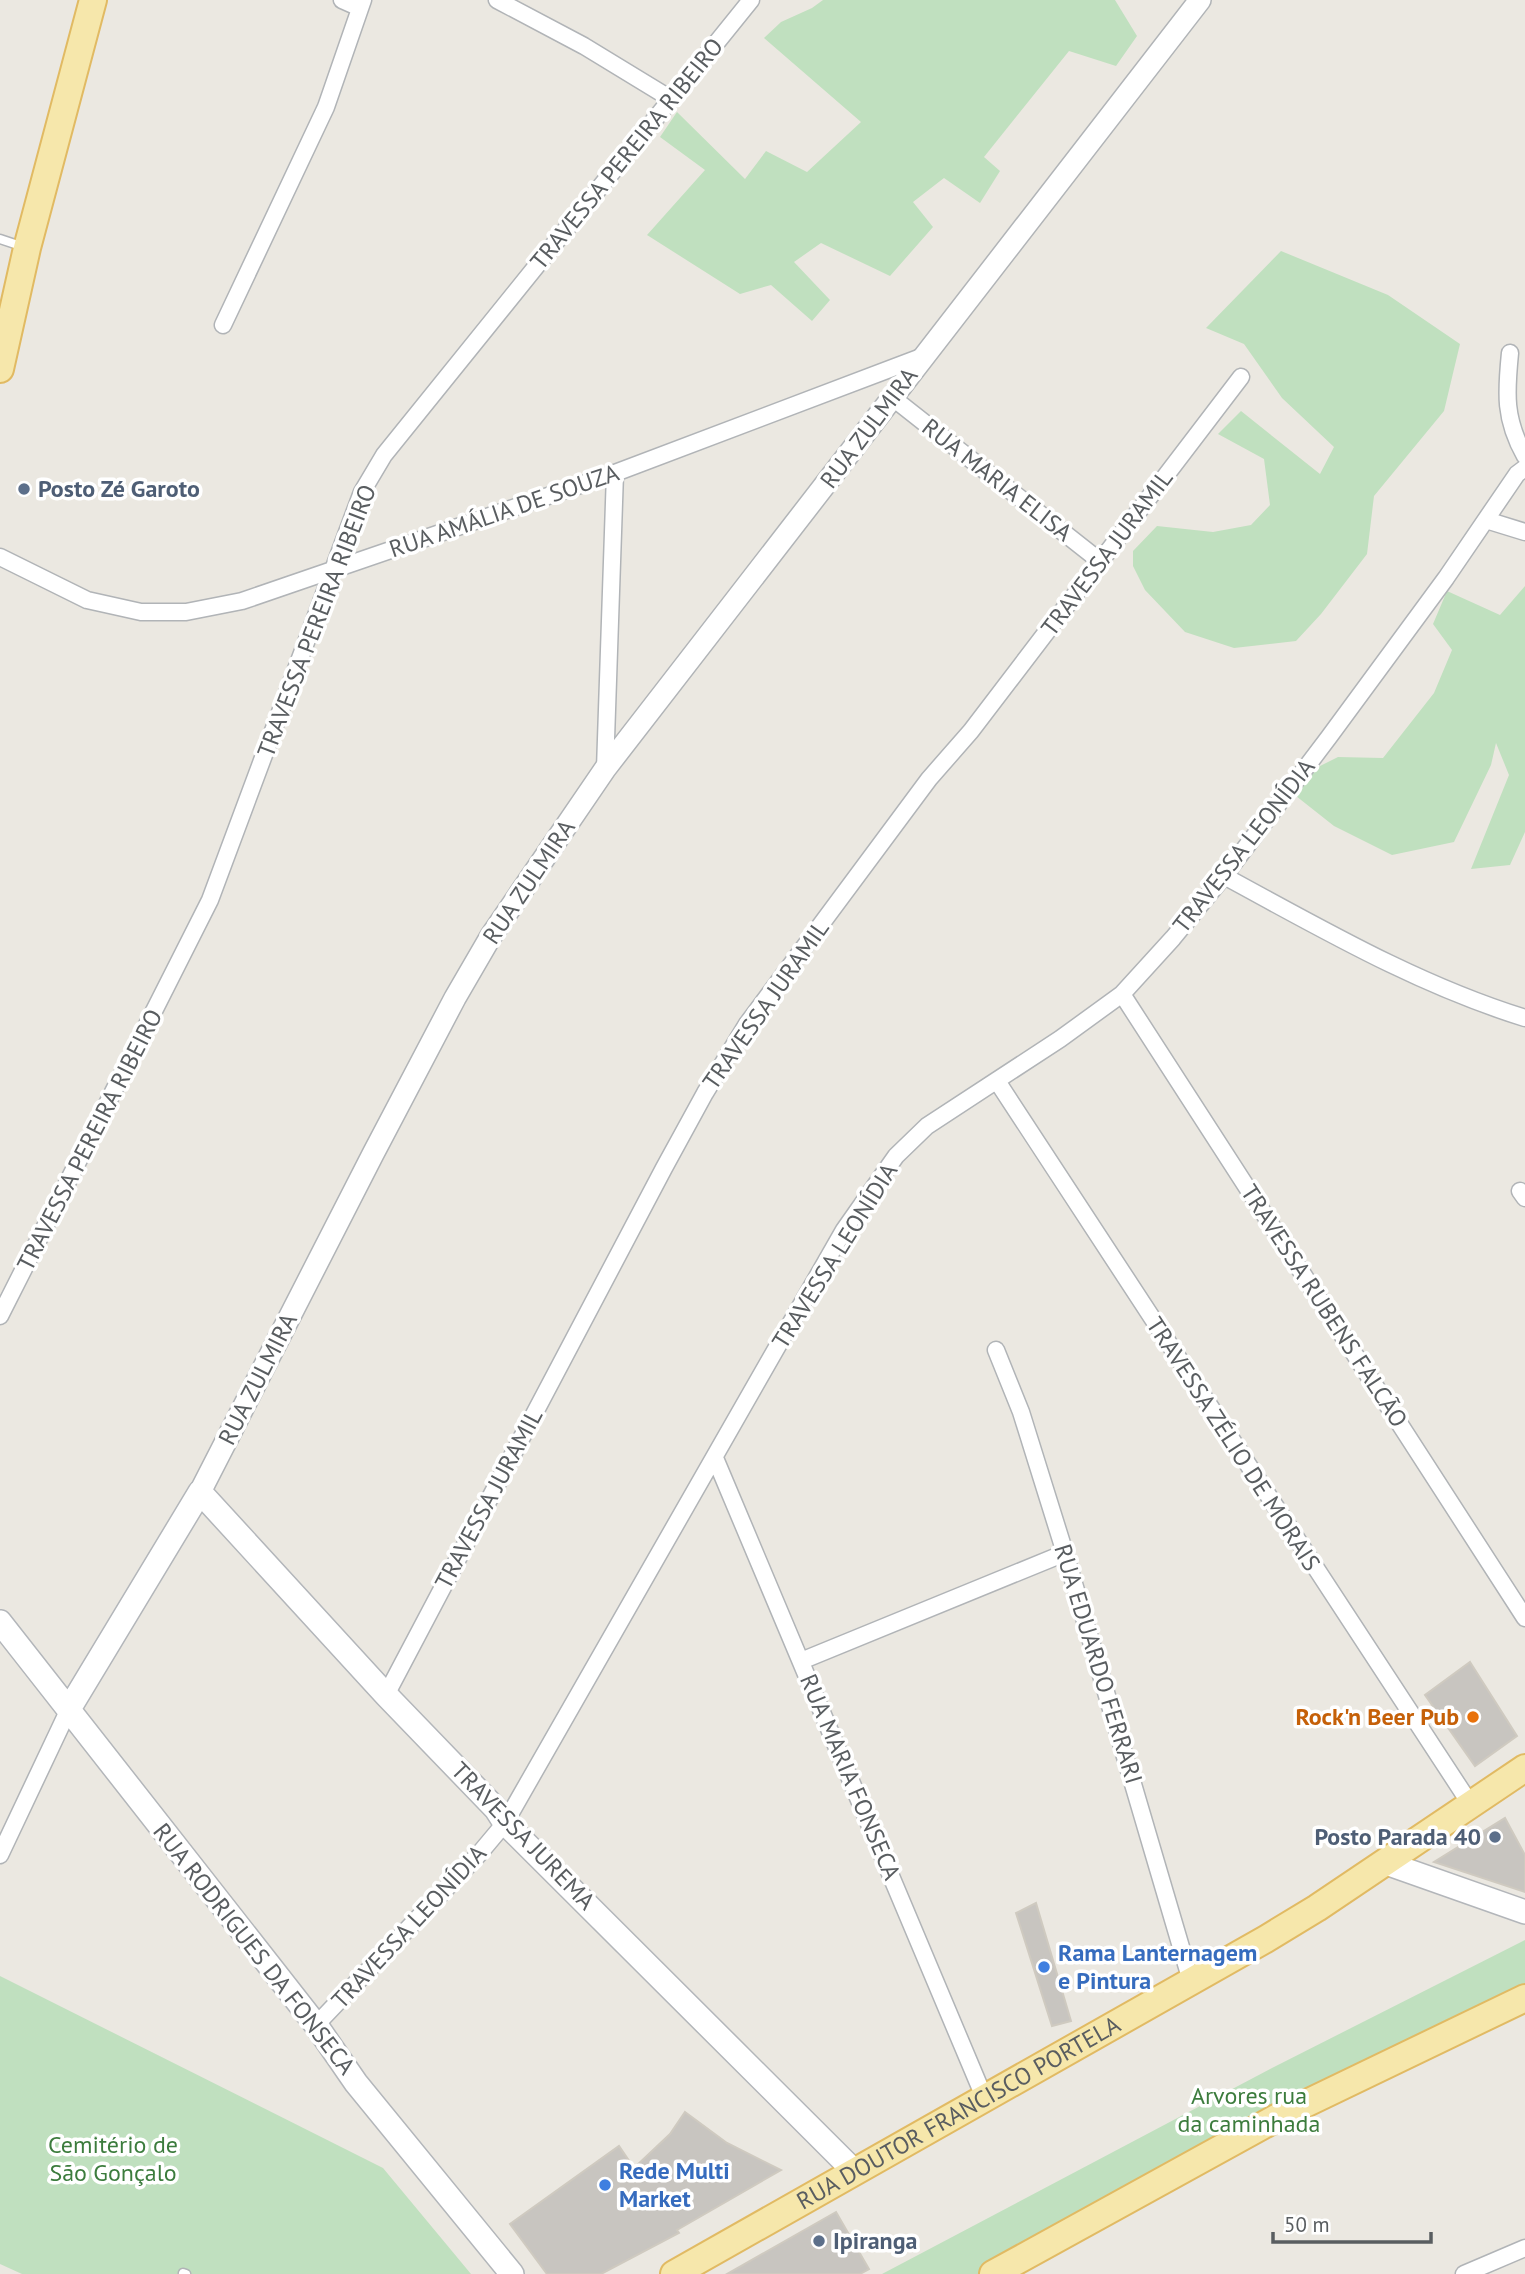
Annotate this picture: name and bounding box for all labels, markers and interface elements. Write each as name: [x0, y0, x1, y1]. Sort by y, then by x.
street label: TRAVESSA PEREIRA RIBEIRO: [523, 31, 730, 276]
street label: RUA ZULMIRA: [813, 361, 924, 494]
street label: RUA MARIA ELISA: [916, 411, 1079, 548]
street label: RUA AMÁLIA DE SOUZA: [385, 457, 623, 564]
street label: TRAVESSA JURAMIL: [1034, 463, 1179, 642]
place label: Posto Zé Garoto: [38, 473, 200, 504]
street label: TRAVESSA PEREIRA RIBEIRO: [250, 480, 383, 762]
marker: Posto Zé Garoto: [16, 481, 32, 497]
street label: TRAVESSA LEONÍDIA: [1166, 752, 1321, 939]
street label: RUA ZULMIRA: [476, 813, 582, 950]
street label: TRAVESSA JURAMIL: [696, 914, 836, 1096]
street label: TRAVESSA PEREIRA RIBEIRO: [10, 1004, 169, 1276]
street label: TRAVESSA LEONÍDIA: [765, 1157, 904, 1354]
street label: TRAVESSA RUBENS FALCÃO: [1234, 1178, 1415, 1433]
street label: RUA ZULMIRA: [211, 1308, 304, 1450]
street label: TRAVESSA ZÉLIO DE MORAIS: [1140, 1311, 1327, 1577]
street label: TRAVESSA JURAMIL: [428, 1403, 549, 1594]
street label: RUA EDUARDO FERRARI: [1047, 1540, 1150, 1787]
street label: RUA MARIA FONSECA: [793, 1669, 908, 1884]
place label: Rock'n Beer Pub: [1295, 1701, 1459, 1732]
marker: Rock'n Beer Pub: [1465, 1709, 1481, 1725]
street label: TRAVESSA JUREMA: [445, 1755, 602, 1916]
street label: RUA RODRIGUES DA FONSECA: [147, 1817, 362, 2081]
place label: Posto Parada 40: [1315, 1821, 1481, 1852]
marker: Posto Parada 40: [1487, 1829, 1503, 1845]
street label: TRAVESSA LEONÍDIA: [325, 1838, 493, 2015]
place label: Rama Lanternagem e Pintura: [1058, 1937, 1257, 1996]
marker: Rama Lanternagem e Pintura: [1036, 1959, 1052, 1975]
street label: RUA DOUTOR FRANCISCO PORTELA: [791, 2009, 1126, 2216]
park label: Arvores rua da caminhada: [1178, 2080, 1320, 2139]
park label: Cemitério de São Gonçalo: [48, 2129, 178, 2188]
place label: Rede Multi Market: [619, 2155, 730, 2214]
marker: Rede Multi Market: [597, 2177, 613, 2193]
scale bar: [1273, 2200, 1430, 2244]
text: 50 m: [1284, 2211, 1330, 2238]
place label: Ipiranga: [833, 2225, 917, 2256]
marker: Ipiranga: [811, 2233, 827, 2249]

